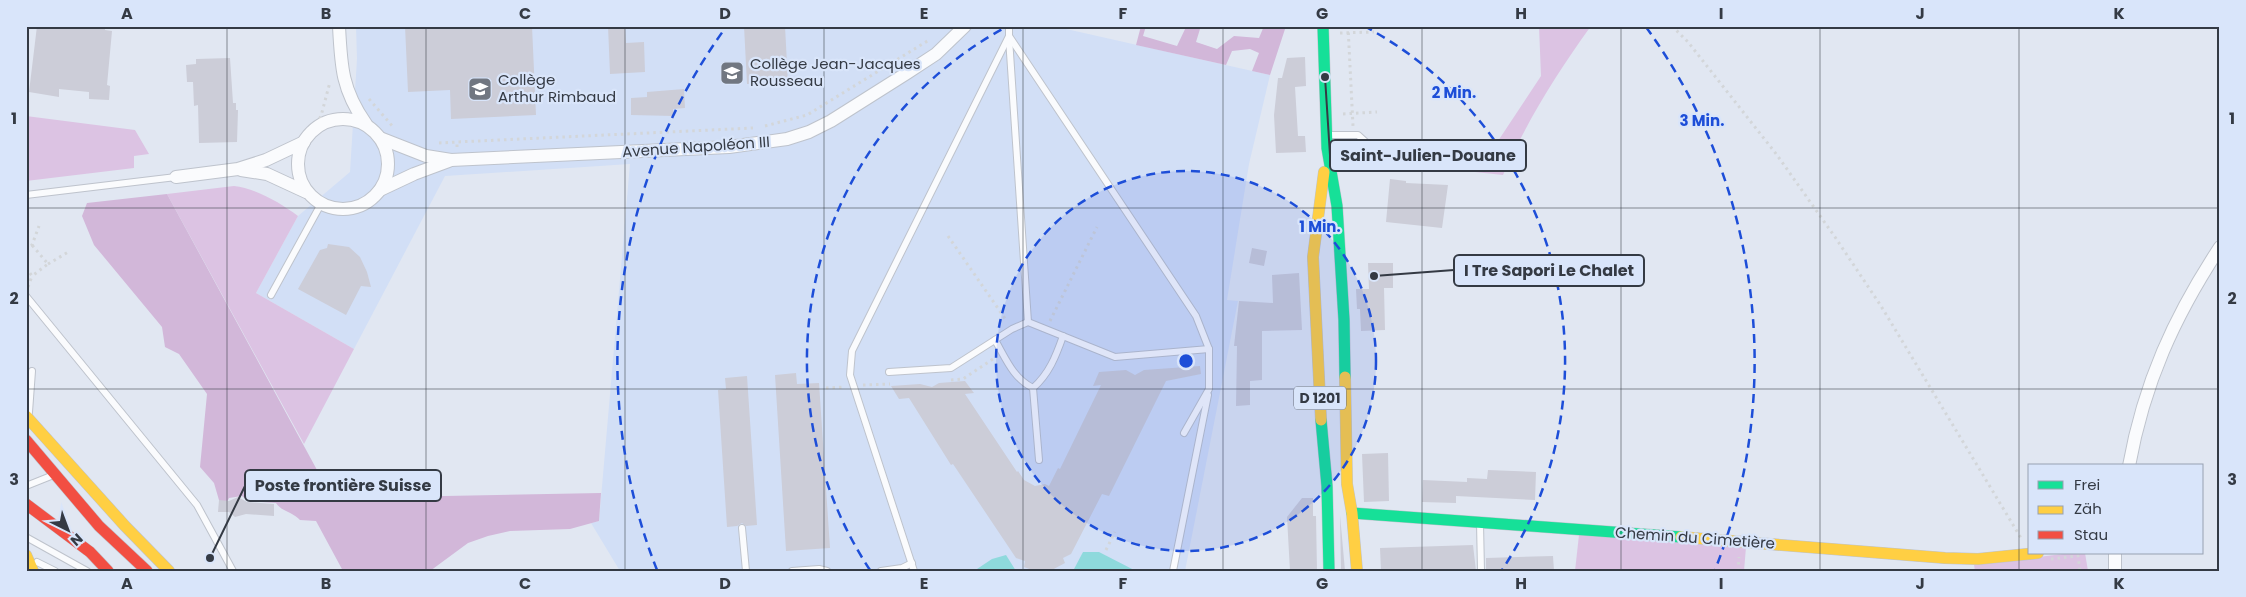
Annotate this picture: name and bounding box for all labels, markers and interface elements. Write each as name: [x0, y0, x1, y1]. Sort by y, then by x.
text: A: [121, 2, 133, 25]
text: B: [321, 2, 331, 25]
text: C: [519, 2, 531, 25]
text: D: [719, 2, 731, 25]
text: E: [920, 2, 928, 25]
text: F: [1119, 2, 1128, 25]
text: G: [1316, 2, 1328, 25]
text: H: [1515, 2, 1527, 25]
text: I: [1719, 2, 1723, 25]
text: J: [1915, 2, 1925, 25]
text: K: [2113, 2, 2125, 25]
place label: Collège Jean-Jacques Rousseau: [750, 53, 921, 91]
school or university icon: Collège Jean-Jacques Rousseau: [719, 60, 745, 86]
place label: Collège Arthur Rimbaud: [498, 69, 616, 107]
school or university icon: Collège Arthur Rimbaud: [467, 76, 493, 102]
text: 2 Min.: [1432, 82, 1476, 103]
text: 1: [11, 107, 17, 130]
text: 1: [2229, 107, 2235, 130]
text: 3 Min.: [1680, 110, 1724, 131]
street label: Avenue Napoléon III: [621, 131, 771, 162]
callout: Saint-Julien-Douane: [1330, 140, 1526, 171]
text: Saint-Julien-Douane: [1340, 144, 1516, 167]
text: 1 Min.: [1299, 216, 1341, 237]
callout: I Tre Sapori Le Chalet: [1454, 255, 1644, 286]
text: I Tre Sapori Le Chalet: [1464, 259, 1634, 282]
text: 2: [9, 287, 19, 310]
text: 2: [2227, 287, 2237, 310]
centre of rings: [1177, 352, 1195, 370]
road number: D 1201: [1294, 386, 1346, 409]
legend: [2028, 464, 2204, 554]
text: 3: [9, 468, 19, 491]
text: 3: [2227, 468, 2237, 491]
callout: Poste frontière Suisse: [245, 470, 441, 501]
text: Poste frontière Suisse: [255, 474, 431, 497]
text: Frei: [2074, 474, 2100, 495]
text: Zäh: [2074, 498, 2102, 519]
north arrow: [42, 504, 92, 554]
street label: Chemin du Cimetière: [1614, 521, 1776, 554]
text: Stau: [2074, 524, 2108, 545]
text: N: [66, 529, 87, 551]
text: A: [121, 572, 133, 595]
text: B: [321, 572, 331, 595]
text: C: [519, 572, 531, 595]
text: D: [719, 572, 731, 595]
text: E: [920, 572, 928, 595]
text: F: [1119, 572, 1128, 595]
text: G: [1316, 572, 1328, 595]
text: H: [1515, 572, 1527, 595]
text: I: [1719, 572, 1723, 595]
text: J: [1915, 572, 1925, 595]
text: K: [2113, 572, 2125, 595]

